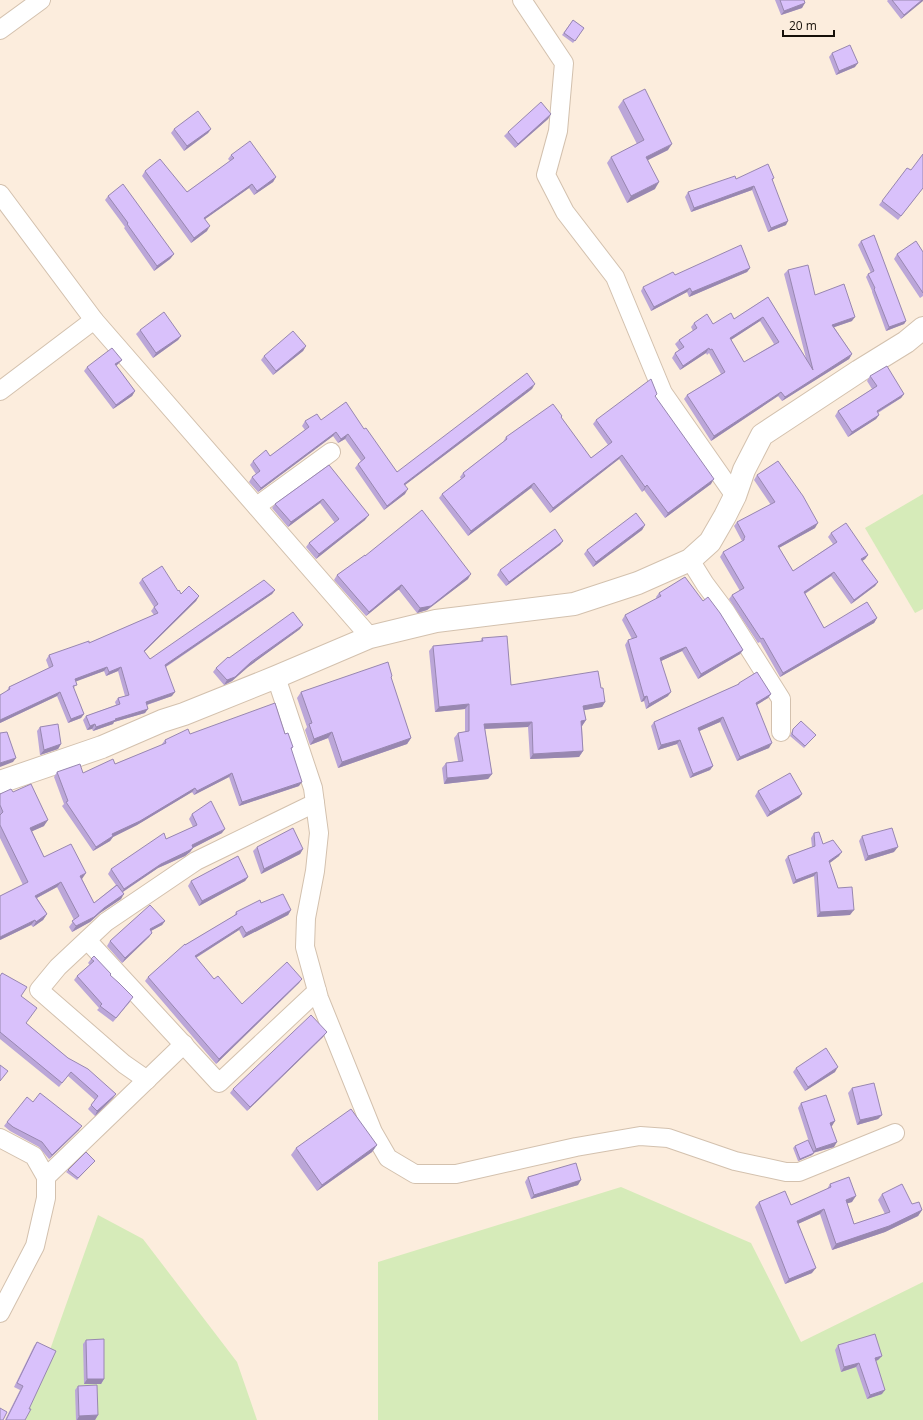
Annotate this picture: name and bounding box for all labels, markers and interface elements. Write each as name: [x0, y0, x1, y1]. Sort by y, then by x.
scale bar: [783, 12, 834, 38]
text: 20 m: [789, 17, 817, 34]

